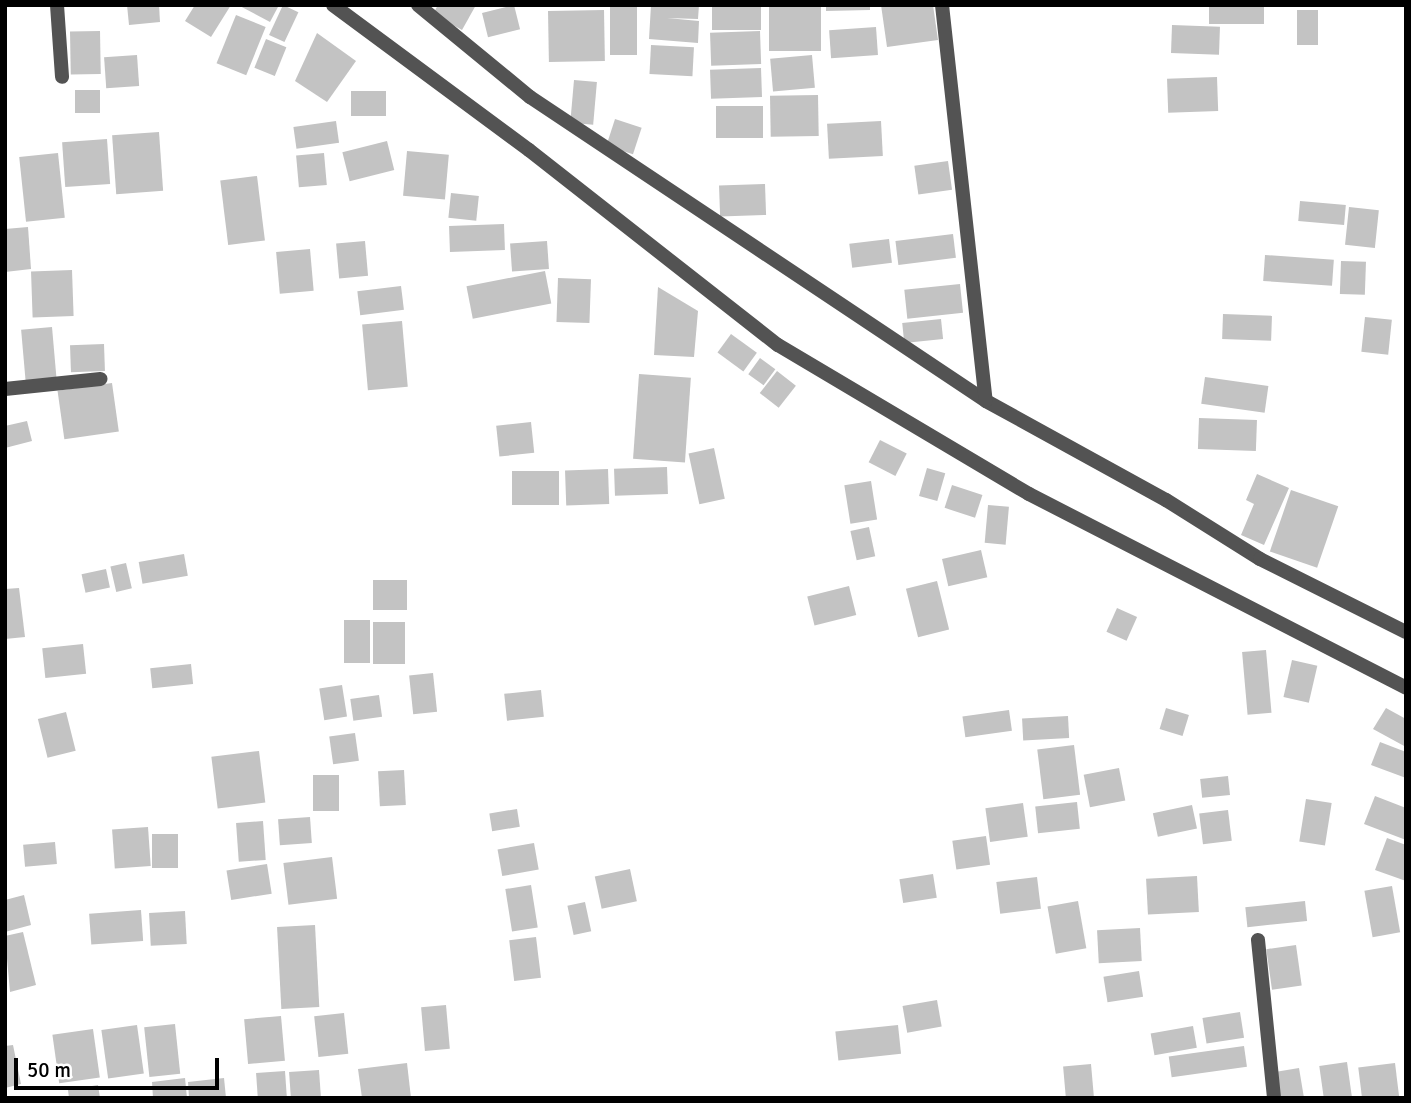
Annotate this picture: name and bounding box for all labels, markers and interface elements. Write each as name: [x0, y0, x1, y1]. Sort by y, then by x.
scale bar: [18, 1044, 222, 1088]
text: 50 m: [27, 1057, 71, 1083]

